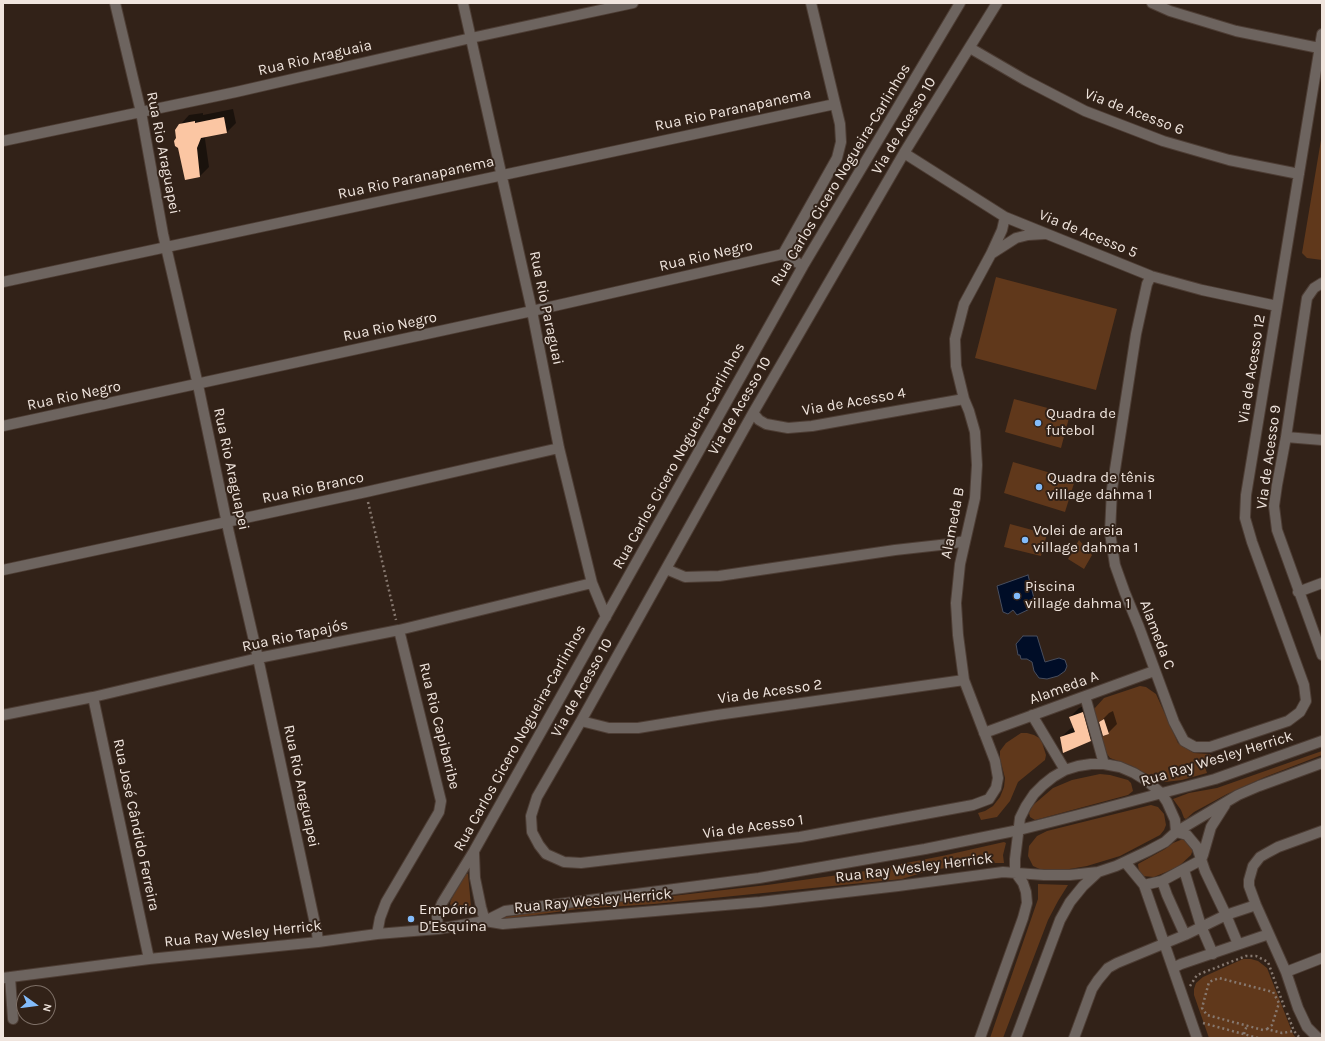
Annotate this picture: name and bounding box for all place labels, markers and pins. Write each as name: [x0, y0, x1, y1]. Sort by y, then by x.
place label: Quadra de futebol: [1046, 405, 1116, 440]
marker: Quadra de futebol: [1033, 418, 1043, 428]
place label: Quadra de tênis village dahma 1: [1047, 469, 1155, 504]
marker: Quadra de tênis village dahma 1: [1034, 482, 1044, 492]
place label: Volei de areia village dahma 1: [1033, 522, 1138, 557]
marker: Volei de areia village dahma 1: [1020, 535, 1030, 545]
place label: Piscina village dahma 1: [1025, 578, 1130, 613]
marker: Piscina village dahma 1: [1012, 591, 1022, 601]
place label: Empório D'Esquina: [419, 901, 487, 936]
marker: Empório D'Esquina: [406, 914, 416, 924]

